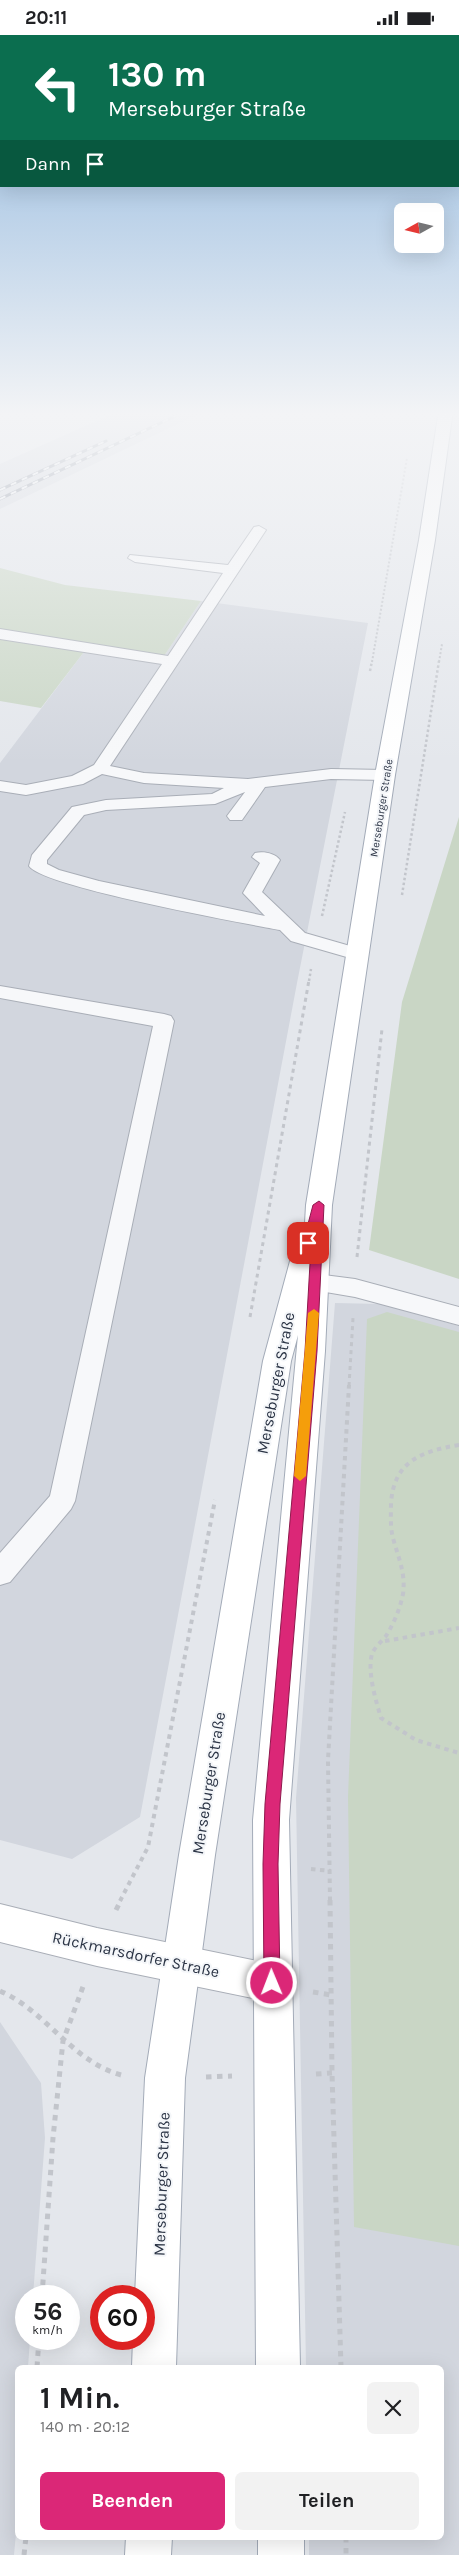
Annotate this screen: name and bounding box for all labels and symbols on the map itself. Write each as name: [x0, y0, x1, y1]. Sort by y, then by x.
north arrow: [394, 203, 444, 253]
street label: Merseburger Straße: [367, 758, 396, 858]
pin: [287, 1222, 329, 1264]
street label: Merseburger Straße: [252, 1311, 299, 1456]
street label: Merseburger Straße: [188, 1710, 229, 1856]
street label: Rückmarsdorfer Straße: [51, 1927, 221, 1981]
position arrow: [245, 1956, 297, 2008]
street label: Merseburger Straße: [149, 2112, 174, 2256]
speed limit sign: 60: [90, 2285, 155, 2350]

